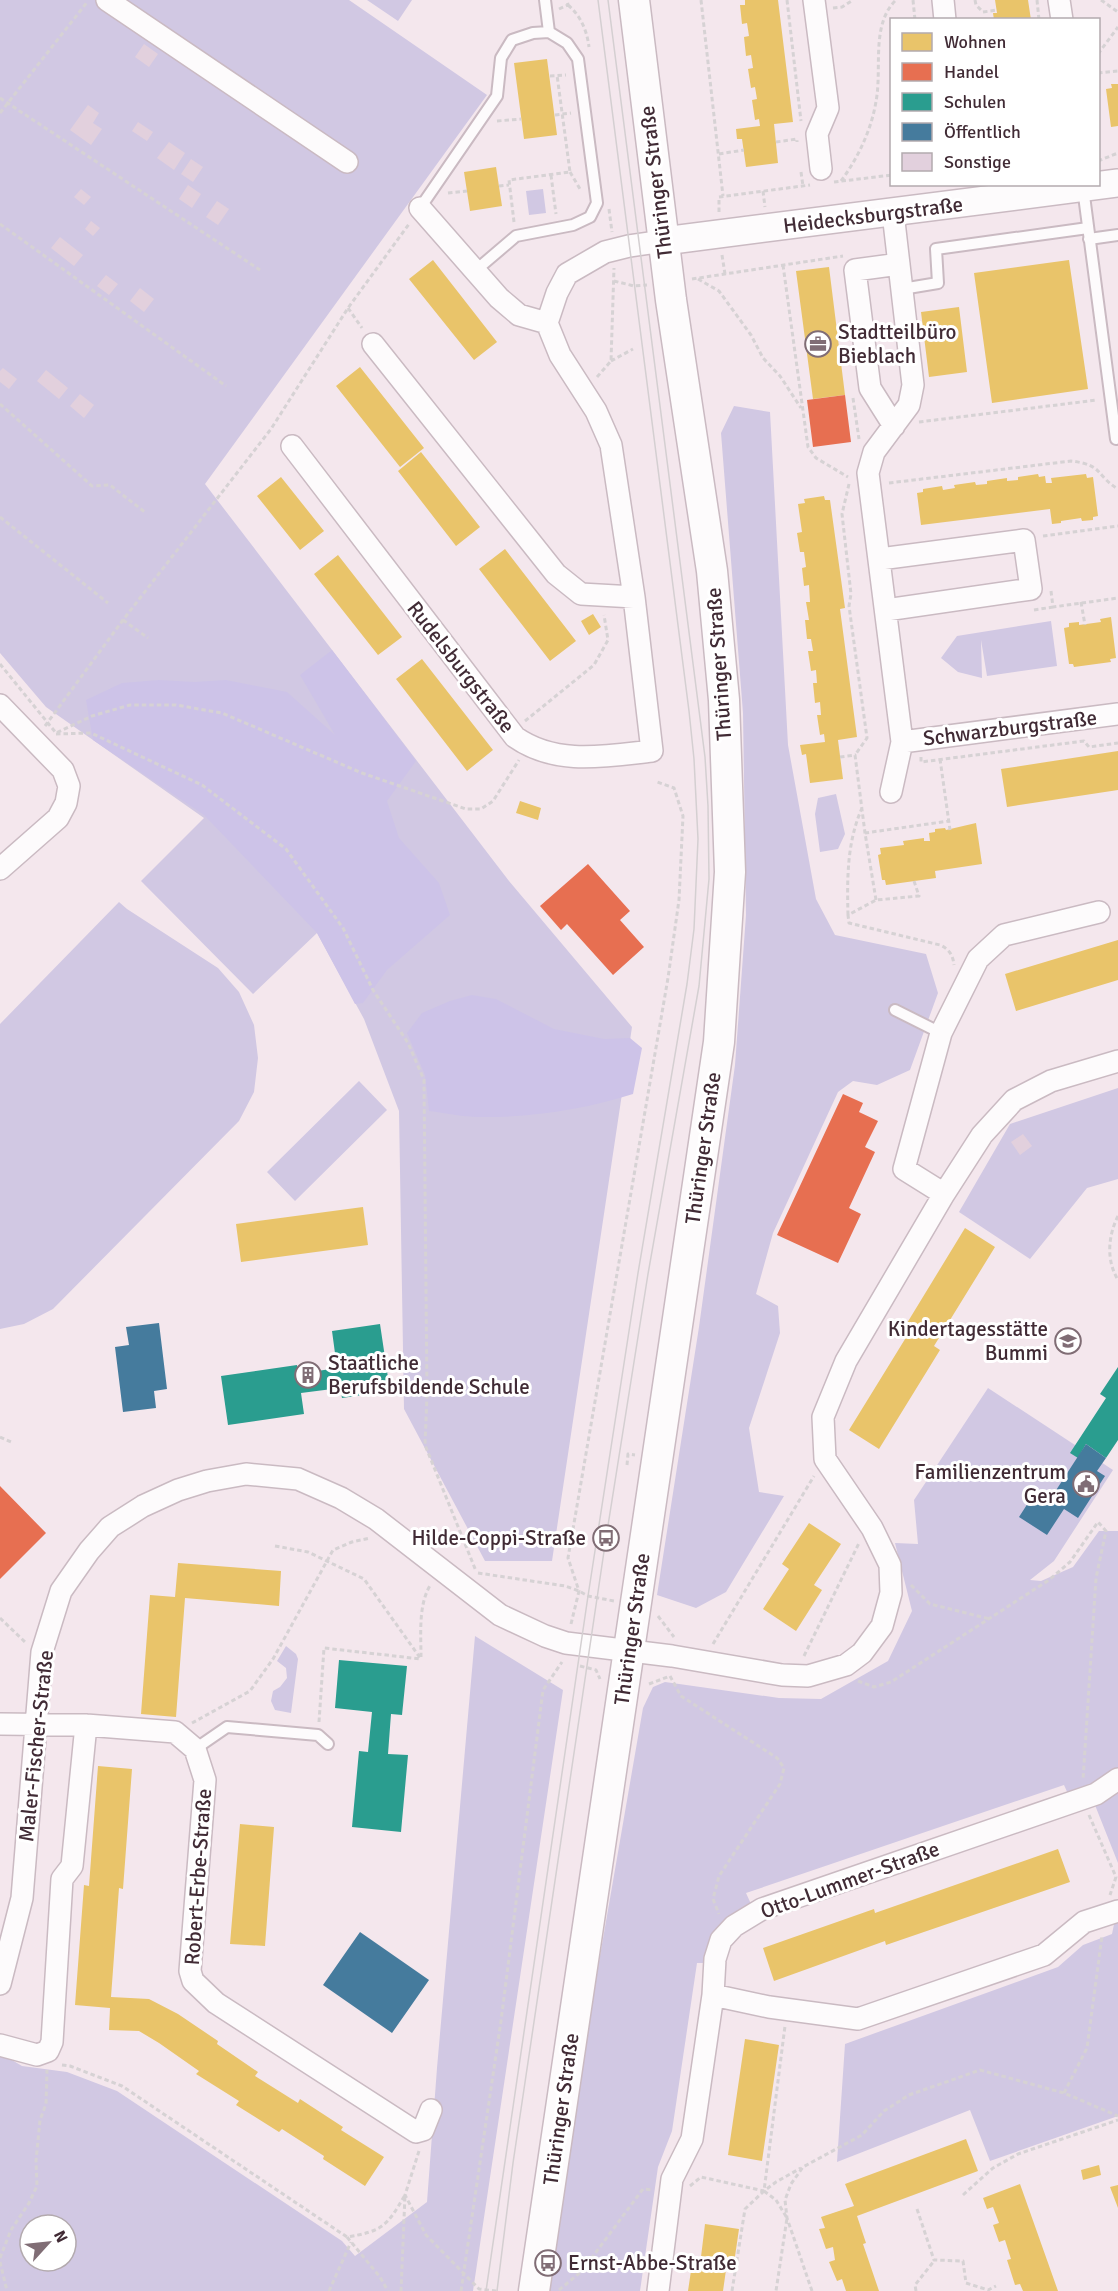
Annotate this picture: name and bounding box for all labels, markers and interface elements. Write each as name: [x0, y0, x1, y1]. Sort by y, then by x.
legend: [890, 18, 1100, 186]
text: Wohnen: [944, 31, 1006, 53]
text: Handel: [944, 61, 999, 83]
text: Schulen: [944, 91, 1006, 113]
street label: Thüringer Straße: [634, 104, 678, 260]
text: Öffentlich: [944, 121, 1021, 143]
text: Sonstige: [944, 151, 1011, 173]
street label: Heidecksburgstraße: [781, 191, 965, 239]
place label: Stadtteilbüro Bieblach: [838, 319, 956, 369]
office icon: Stadtteilbüro Bieblach: [803, 329, 833, 359]
street label: Thüringer Straße: [701, 587, 737, 741]
street label: Rudelsburgstraße: [401, 596, 521, 738]
street label: Schwarzburgstraße: [921, 704, 1099, 752]
street label: Thüringer Straße: [679, 1070, 727, 1226]
place label: Kindertagesstätte Bummi: [888, 1316, 1048, 1366]
school or university icon: Kindertagesstätte Bummi: [1053, 1326, 1083, 1356]
place label: Staatliche Berufsbildende Schule: [328, 1350, 530, 1400]
building icon: Staatliche Berufsbildende Schule: [293, 1360, 323, 1390]
place label: Familienzentrum Gera: [915, 1459, 1066, 1509]
public building icon: Familienzentrum Gera: [1071, 1469, 1101, 1499]
bus stop icon: Hilde-Coppi-Straße: [591, 1523, 621, 1553]
place label: Hilde-Coppi-Straße: [411, 1525, 586, 1551]
street label: Thüringer Straße: [608, 1551, 656, 1707]
street label: Maler-Fischer-Straße: [13, 1649, 59, 1843]
street label: Robert-Erbe-Straße: [179, 1788, 217, 1966]
street label: Otto-Lummer-Straße: [757, 1836, 943, 1924]
street label: Thüringer Straße: [537, 2031, 585, 2187]
north arrow: [18, 2213, 78, 2273]
text: N: [49, 2227, 72, 2246]
bus stop icon: Ernst-Abbe-Straße: [533, 2248, 563, 2278]
place label: Ernst-Abbe-Straße: [568, 2250, 737, 2276]

